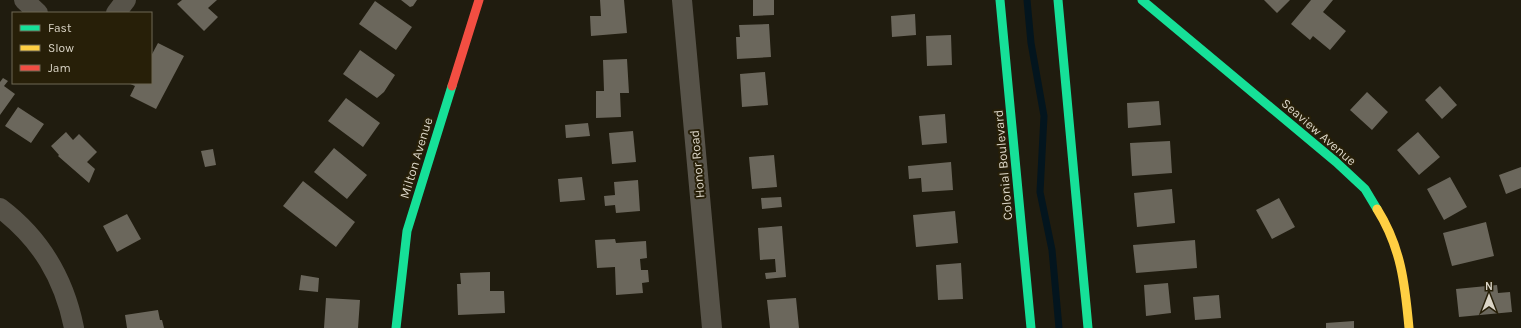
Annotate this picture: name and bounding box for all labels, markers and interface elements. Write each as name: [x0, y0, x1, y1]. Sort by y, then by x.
legend: [12, 12, 152, 84]
text: Fast: [48, 21, 72, 35]
text: Slow: [48, 41, 74, 55]
text: Jam: [48, 61, 71, 75]
street label: Seaview Avenue: [1279, 95, 1360, 169]
street label: Colonial Boulevard: [991, 109, 1015, 221]
street label: Milton Avenue: [397, 115, 436, 200]
street label: Honor Road: [687, 129, 707, 199]
north arrow: [1469, 276, 1509, 316]
text: N: [1485, 280, 1493, 293]

